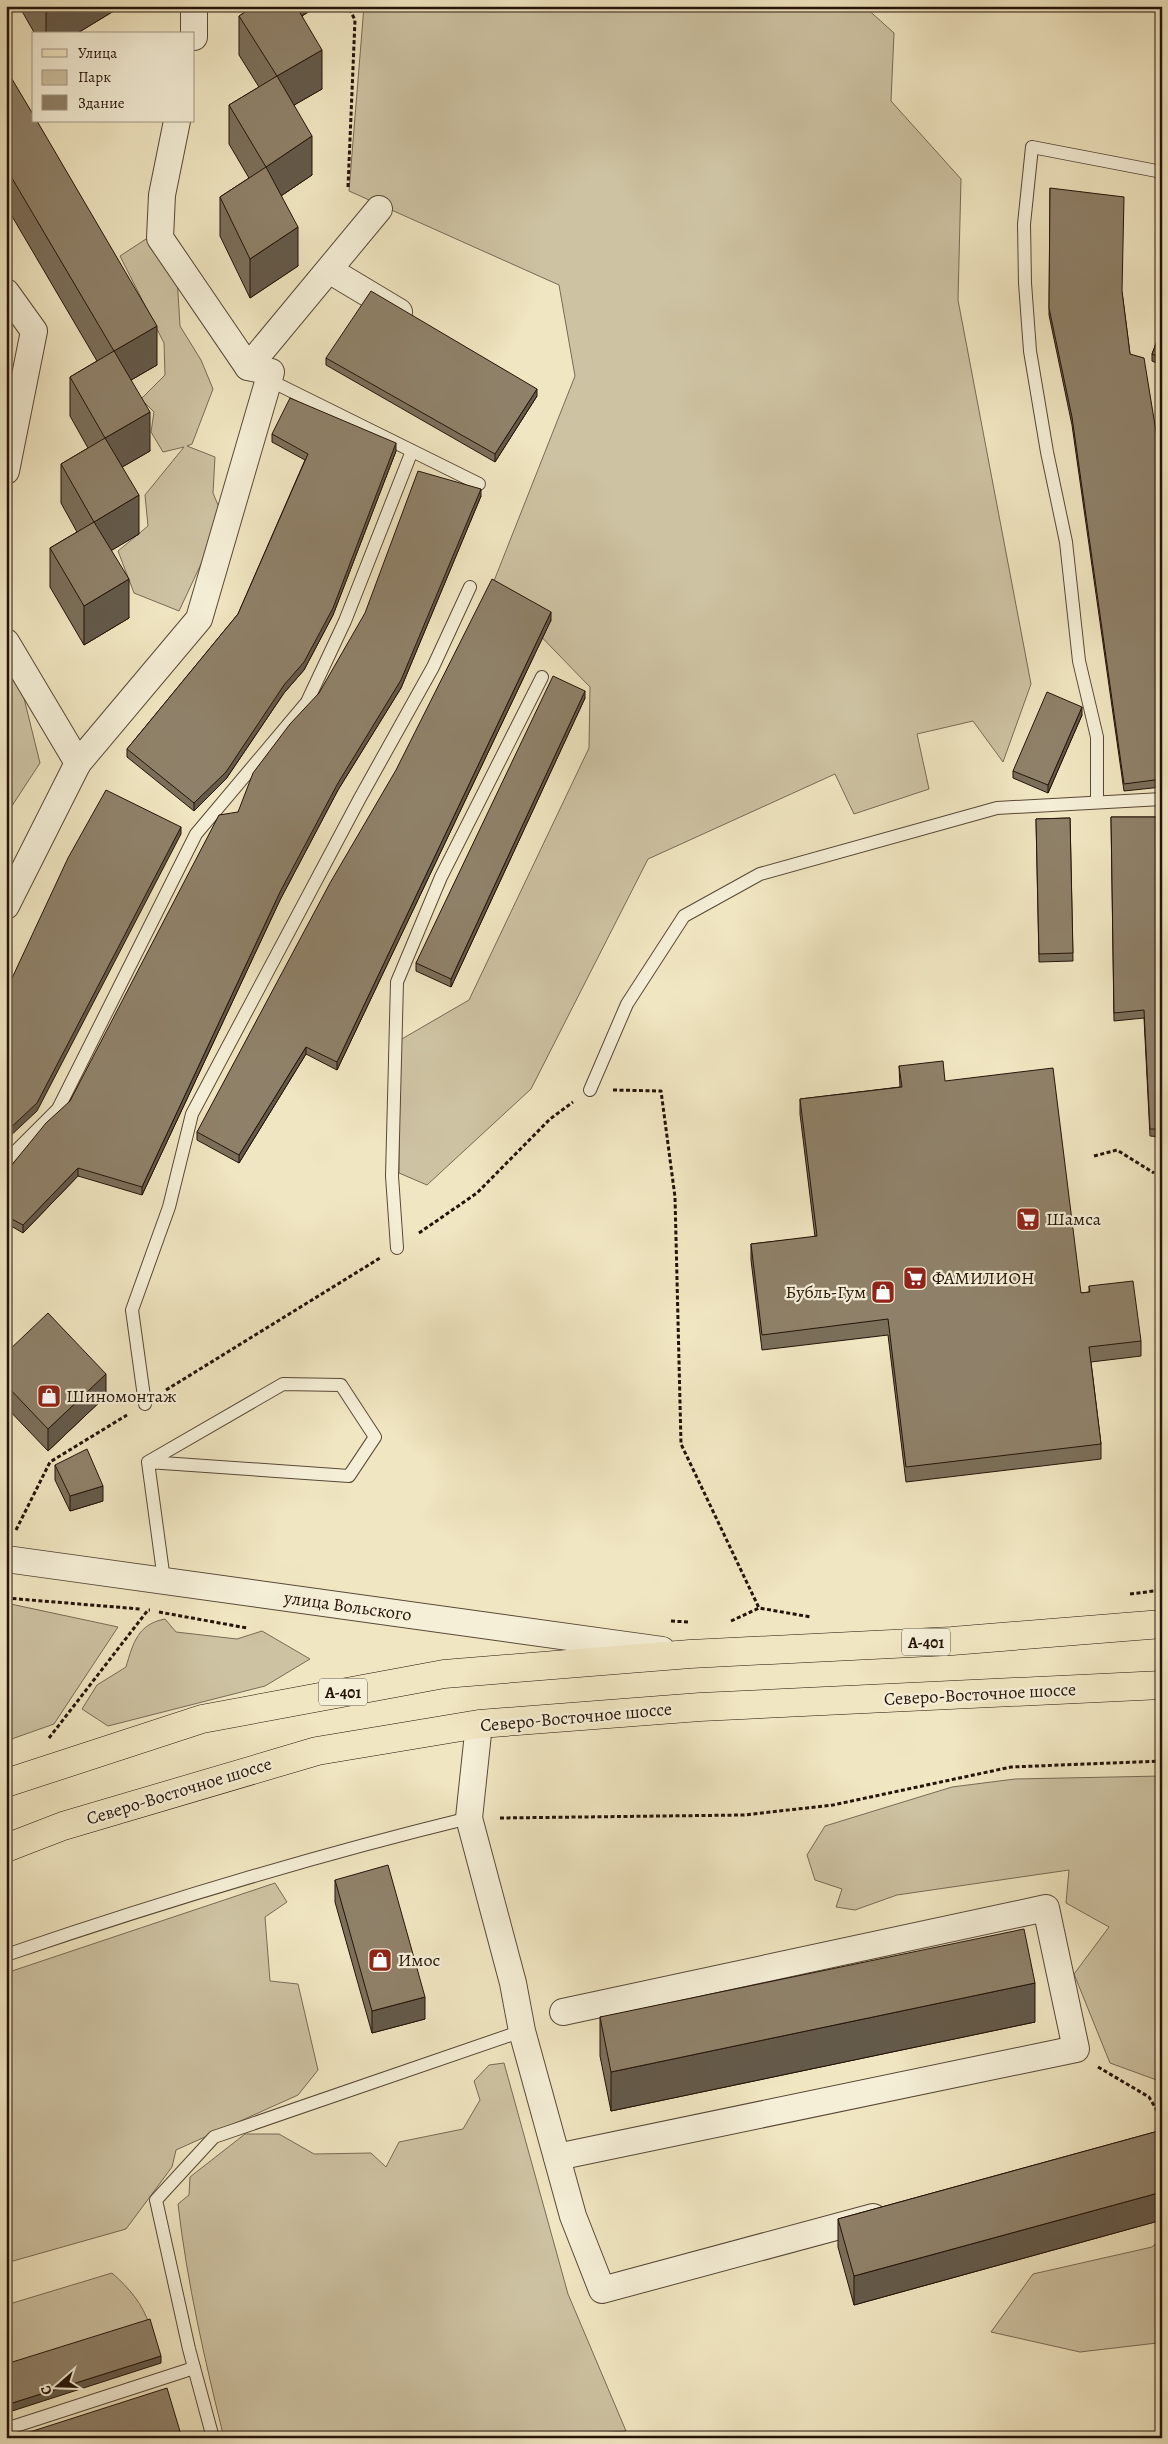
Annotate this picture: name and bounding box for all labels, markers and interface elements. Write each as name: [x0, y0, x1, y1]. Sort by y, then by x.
legend: [32, 32, 195, 122]
text: Улица: [78, 43, 117, 63]
text: Парк: [78, 67, 111, 87]
text: Здание: [78, 93, 125, 113]
supermarket icon: Шамса: [1015, 1206, 1041, 1232]
place label: Шамса: [1046, 1207, 1102, 1231]
supermarket icon: ФАМИЛИОН: [902, 1265, 928, 1291]
place label: ФАМИЛИОН: [932, 1266, 1035, 1290]
shop icon: Бубль-Гум: [870, 1279, 896, 1305]
place label: Бубль-Гум: [785, 1280, 866, 1304]
shop icon: Шиномонтаж: [36, 1383, 62, 1409]
place label: Шиномонтаж: [66, 1384, 177, 1408]
street label: улица Вольского: [282, 1585, 413, 1627]
road number: А-401: [902, 1628, 950, 1655]
street label: Северо-Восточное шоссе: [883, 1677, 1077, 1711]
road number: А-401: [319, 1678, 367, 1705]
street label: Северо-Восточное шоссе: [479, 1697, 673, 1737]
street label: Северо-Восточное шоссе: [83, 1751, 275, 1831]
shop icon: Имос: [367, 1947, 393, 1973]
place label: Имос: [398, 1948, 441, 1972]
north arrow: [32, 2362, 82, 2412]
text: С: [36, 2383, 57, 2398]

